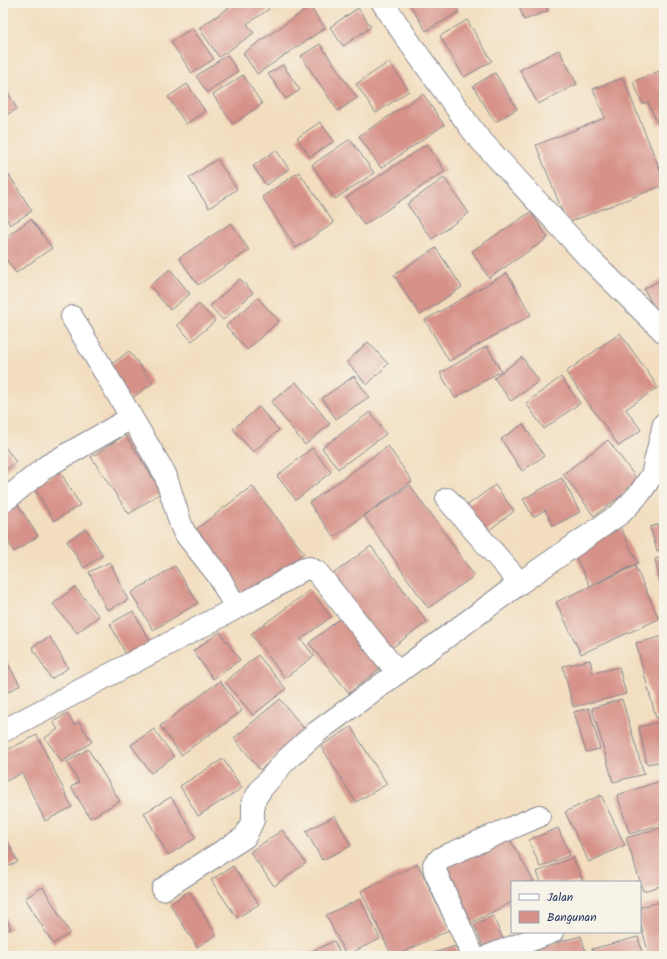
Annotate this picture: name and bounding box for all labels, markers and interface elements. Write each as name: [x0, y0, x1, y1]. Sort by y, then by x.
legend: [511, 881, 641, 933]
text: Jalan: [547, 888, 573, 907]
text: Bangunan: [547, 908, 597, 927]

